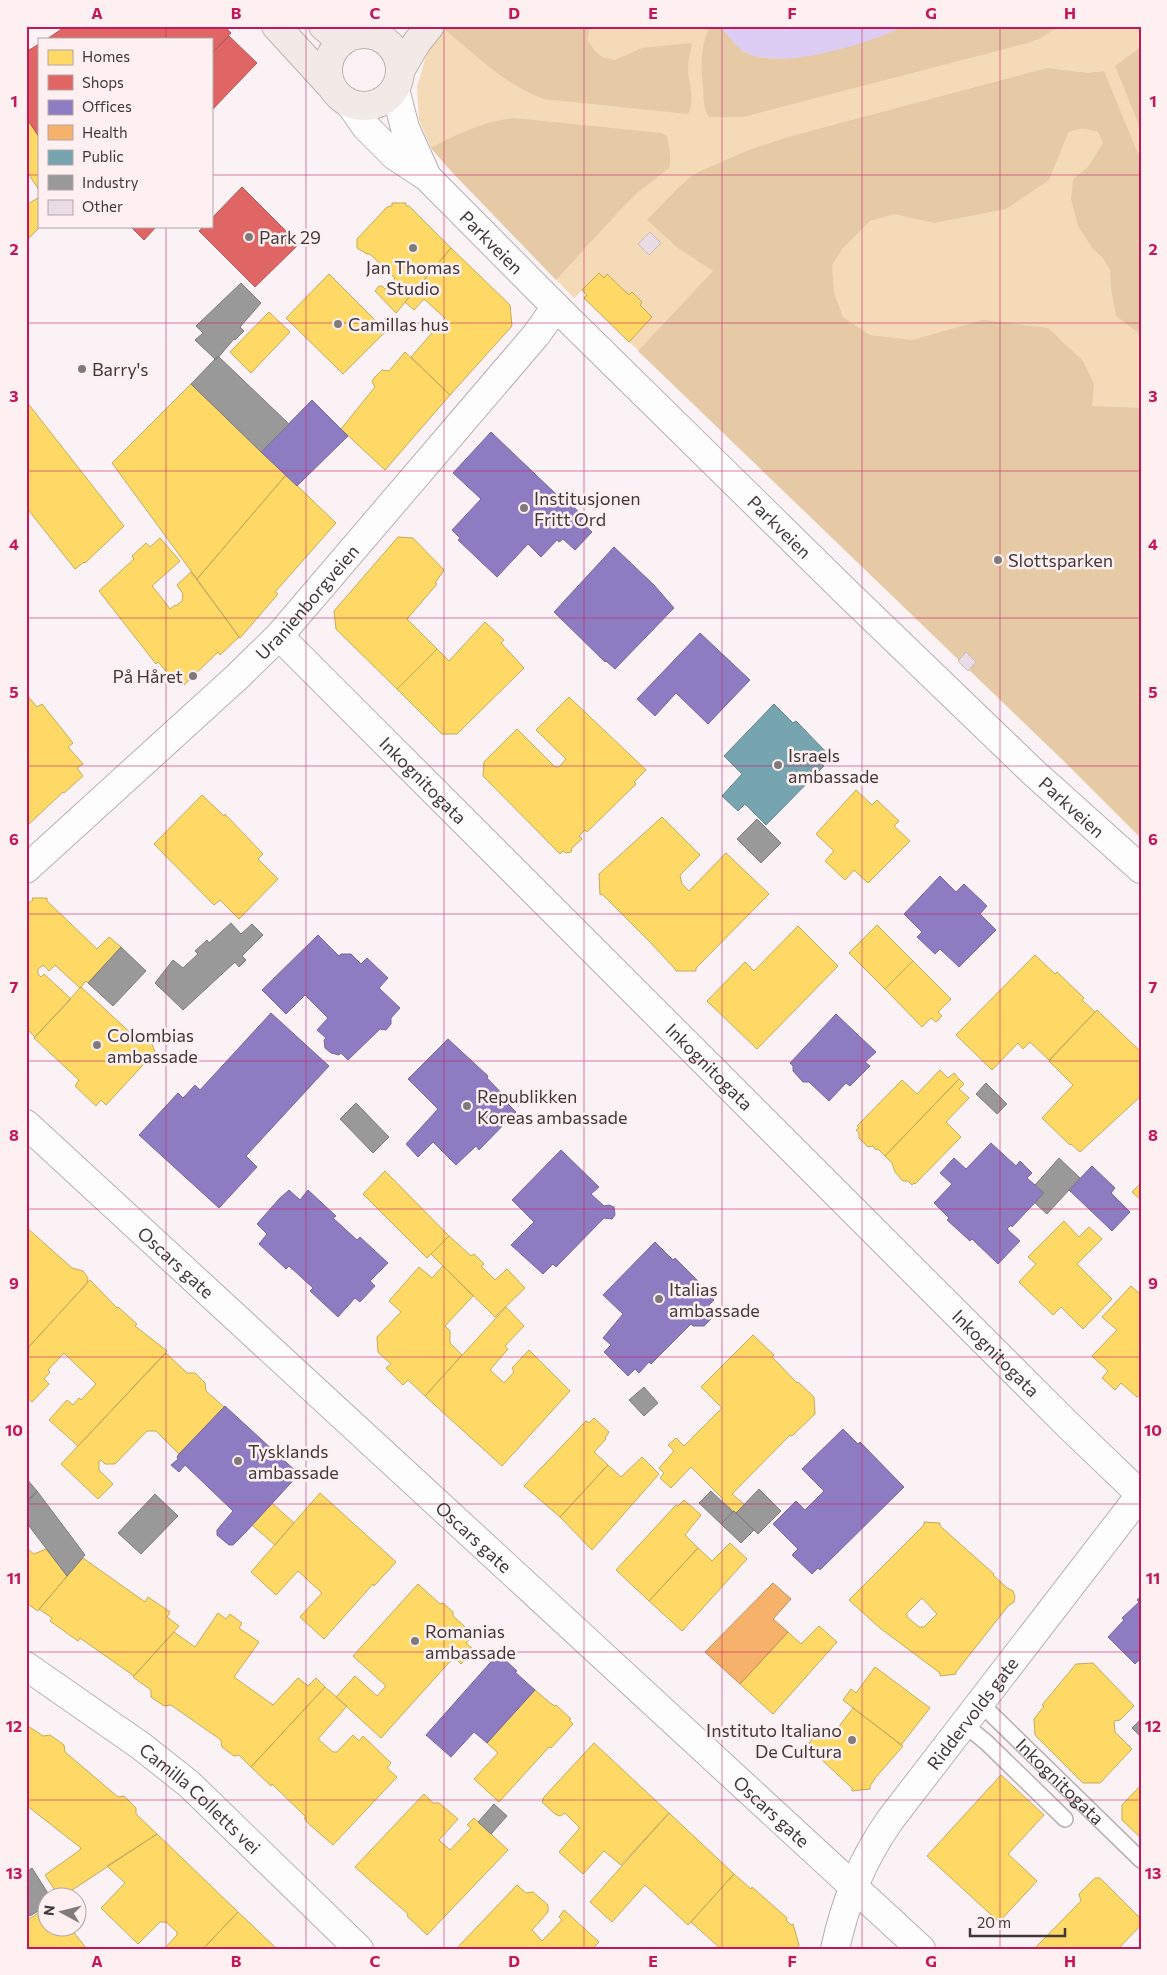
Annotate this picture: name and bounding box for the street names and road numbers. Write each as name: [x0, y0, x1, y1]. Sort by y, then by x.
street label: Parkveien: [455, 206, 528, 278]
street label: Parkveien: [743, 491, 816, 563]
street label: Uranienborgveien: [251, 540, 363, 664]
street label: Inkognitogata: [375, 732, 471, 828]
street label: Parkveien: [1035, 772, 1109, 842]
street label: Inkognitogata: [662, 1019, 758, 1115]
street label: Oscars gate: [133, 1222, 219, 1303]
street label: Inkognitogata: [948, 1305, 1044, 1401]
street label: Oscars gate: [431, 1496, 516, 1577]
street label: Riddervolds gate: [922, 1652, 1023, 1774]
street label: Inkognitogata: [1012, 1733, 1109, 1829]
street label: Camilla Colletts vei: [135, 1738, 265, 1858]
street label: Oscars gate: [729, 1771, 814, 1852]

